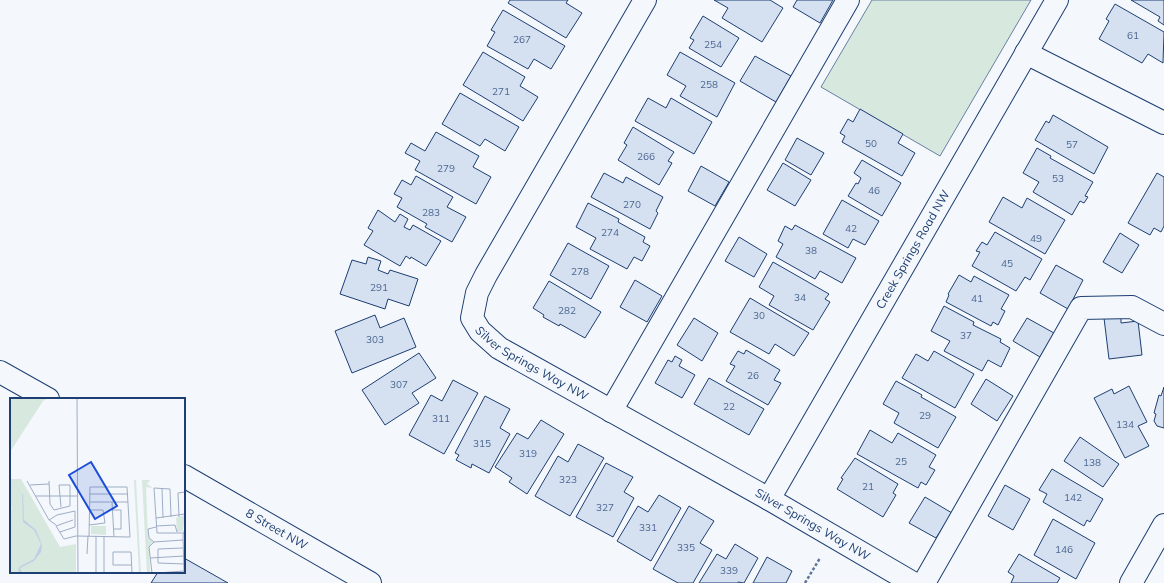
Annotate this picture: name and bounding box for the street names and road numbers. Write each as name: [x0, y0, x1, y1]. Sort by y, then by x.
street label: Creek Springs Road NW: [872, 187, 953, 312]
street label: Silver Springs Way NW: [472, 324, 591, 404]
street label: Silver Springs Way NW: [753, 485, 873, 563]
street label: 8 Street NW: [243, 505, 311, 553]

